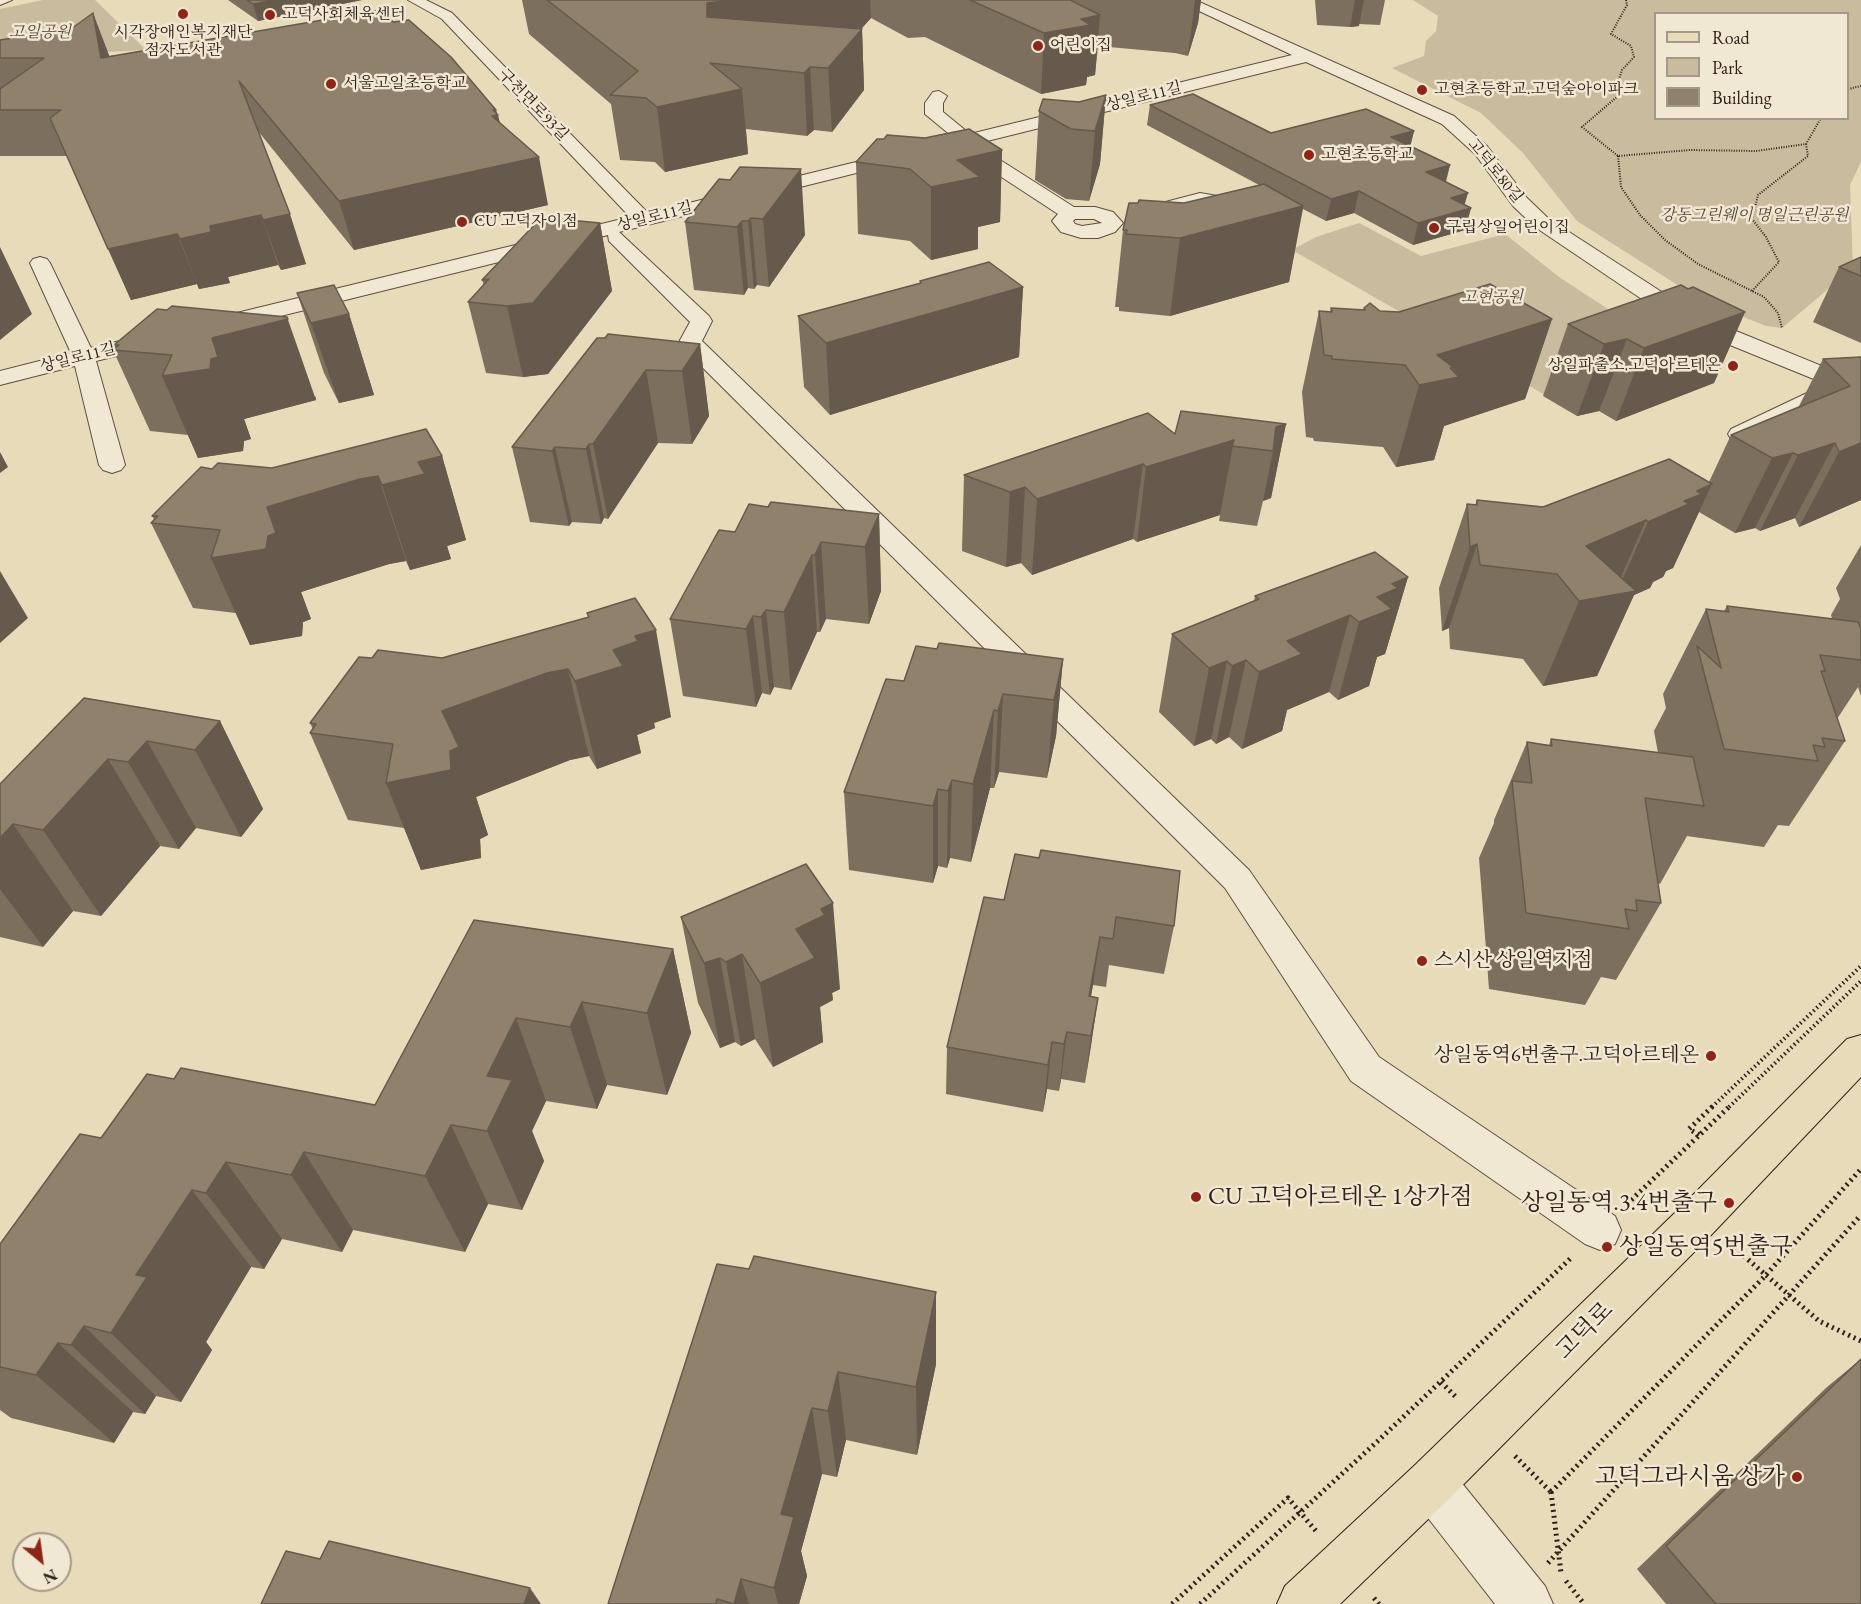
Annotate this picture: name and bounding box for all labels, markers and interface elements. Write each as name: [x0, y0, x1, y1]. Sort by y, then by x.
place label: 고덕사회체육센터: [282, 5, 406, 25]
marker: 시각장애인복지재단 점자도서관: [176, 7, 190, 21]
marker: 고덕사회체육센터: [263, 8, 277, 22]
legend: [1654, 12, 1849, 120]
park label: 고일공원: [9, 23, 71, 43]
place label: 시각장애인복지재단 점자도서관: [113, 23, 253, 61]
text: Road: [1712, 26, 1750, 49]
place label: 어린이집: [1050, 36, 1112, 56]
marker: 어린이집: [1031, 39, 1045, 53]
text: Park: [1712, 56, 1743, 79]
street label: 구천면로93길: [494, 65, 572, 145]
place label: 서울고일초등학교: [343, 74, 467, 94]
marker: 서울고일초등학교: [324, 77, 338, 91]
street label: 상일로11길: [1104, 78, 1184, 116]
place label: 고현초등학교.고덕숲아이파크: [1434, 80, 1639, 100]
marker: 고현초등학교.고덕숲아이파크: [1415, 83, 1429, 97]
text: Building: [1712, 86, 1772, 109]
street label: 고덕로80길: [1463, 135, 1527, 207]
place label: 고현초등학교: [1321, 145, 1414, 165]
marker: 고현초등학교: [1302, 148, 1316, 162]
street label: 상일로11길: [615, 198, 695, 236]
park label: 강동그린웨이 명일근린공원: [1660, 206, 1848, 226]
place label: CU 고덕자이점: [474, 212, 578, 232]
marker: CU 고덕자이점: [455, 215, 469, 229]
place label: 구립상일어린이집: [1446, 218, 1570, 238]
marker: 구립상일어린이집: [1427, 221, 1441, 235]
park label: 고현공원: [1461, 288, 1523, 308]
street label: 상일로11길: [38, 339, 118, 377]
place label: 상일파출소.고덕아르테온: [1547, 356, 1721, 376]
marker: 상일파출소.고덕아르테온: [1726, 359, 1740, 373]
place label: 스시산 상일역지점: [1434, 949, 1593, 973]
marker: 스시산 상일역지점: [1415, 954, 1429, 968]
place label: 상일동역6번출구.고덕아르테온: [1434, 1044, 1699, 1068]
marker: 상일동역6번출구.고덕아르테온: [1704, 1049, 1718, 1063]
place label: CU 고덕아르테온 1상가점: [1208, 1183, 1473, 1211]
place label: 상일동역.3.4번출구: [1521, 1189, 1717, 1217]
marker: CU 고덕아르테온 1상가점: [1189, 1190, 1203, 1204]
marker: 상일동역.3.4번출구: [1722, 1196, 1736, 1210]
place label: 상일동역5번출구: [1619, 1233, 1793, 1261]
marker: 상일동역5번출구: [1600, 1240, 1614, 1254]
street label: 고덕로: [1550, 1296, 1620, 1366]
place label: 고덕그라시움 상가: [1595, 1463, 1785, 1491]
marker: 고덕그라시움 상가: [1790, 1470, 1804, 1484]
north arrow: [12, 1532, 72, 1592]
text: N: [39, 1564, 61, 1589]

